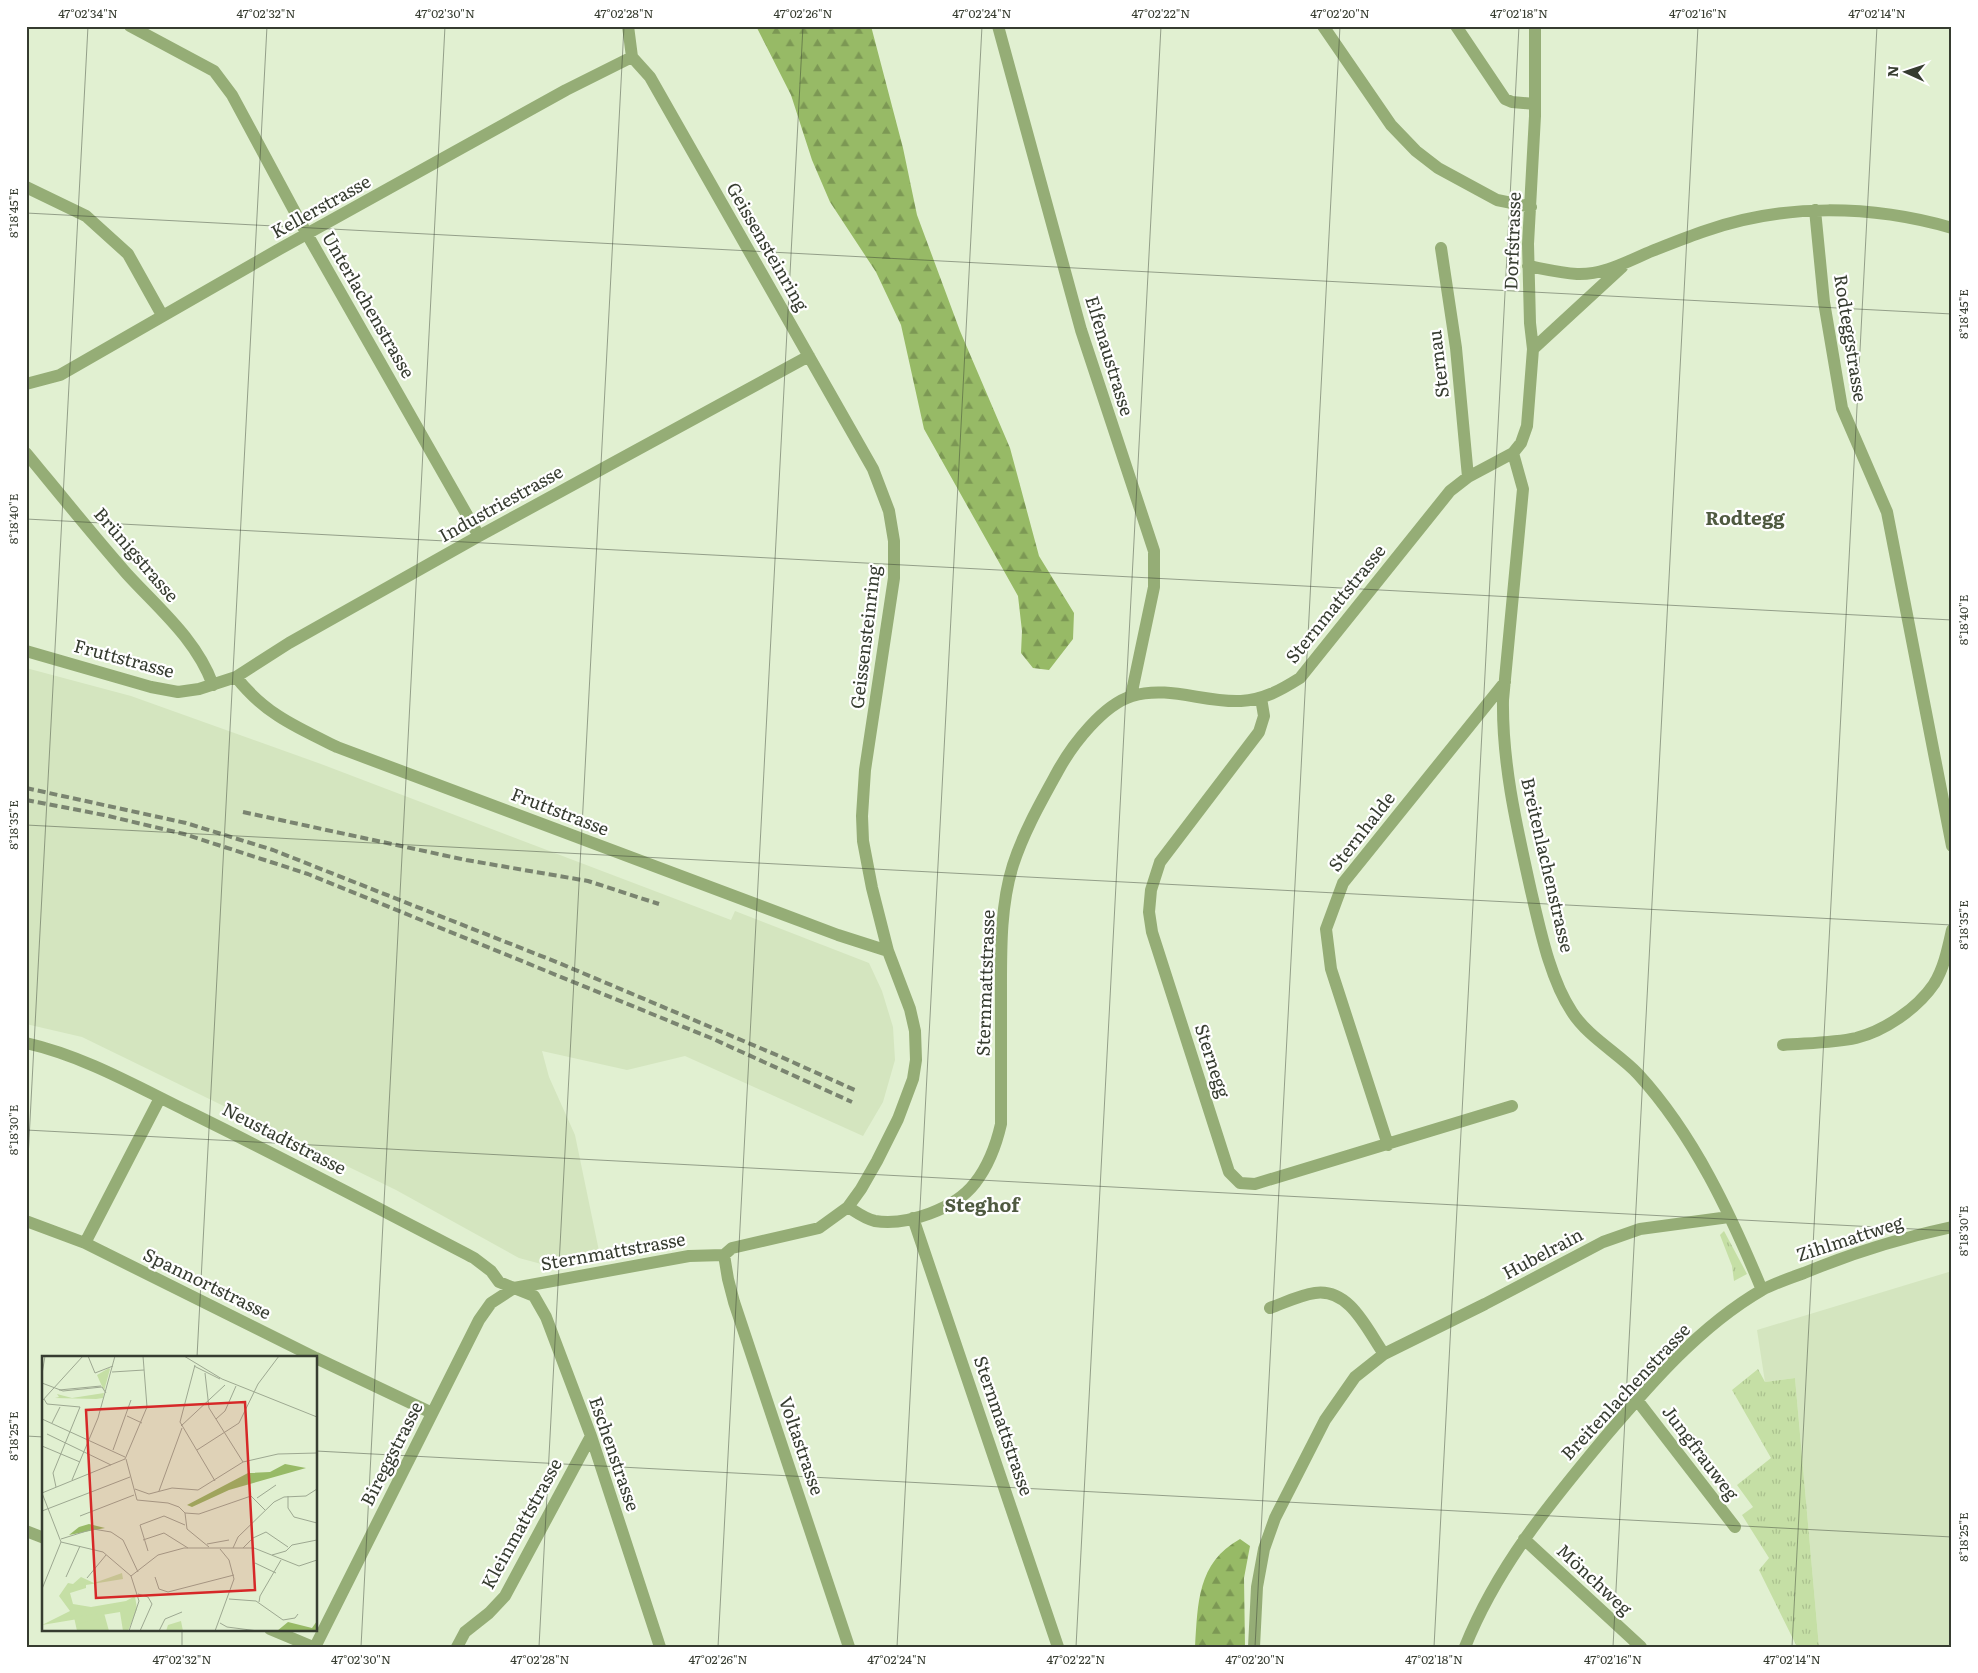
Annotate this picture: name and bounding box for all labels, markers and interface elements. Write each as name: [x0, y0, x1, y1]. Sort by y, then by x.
text: 47°02'34"N: [58, 4, 118, 22]
text: 47°02'32"N: [237, 4, 295, 22]
text: 47°02'30"N: [415, 4, 475, 22]
text: 47°02'28"N: [594, 4, 654, 22]
text: 47°02'26"N: [773, 4, 833, 22]
text: 47°02'24"N: [952, 4, 1012, 22]
text: 47°02'22"N: [1132, 4, 1190, 22]
text: 47°02'20"N: [1310, 4, 1370, 22]
text: 47°02'18"N: [1490, 4, 1548, 22]
text: 47°02'16"N: [1669, 4, 1727, 22]
text: 47°02'14"N: [1848, 4, 1906, 22]
north arrow: [1880, 48, 1930, 98]
text: N: [1882, 65, 1902, 78]
street label: Kellerstrasse: [265, 167, 375, 244]
street label: Geissensteinring: [720, 177, 817, 316]
text: 8°18'45"E: [4, 188, 22, 238]
street label: Dorfstrasse: [1496, 192, 1527, 290]
street label: Unterlachenstrasse: [316, 226, 422, 383]
street label: Rodteggstrasse: [1828, 272, 1875, 403]
text: 8°18'45"E: [1954, 289, 1972, 339]
street label: Elfenaustrasse: [1079, 292, 1142, 419]
street label: Sternau: [1420, 329, 1455, 400]
street label: Industriestrasse: [433, 457, 567, 548]
text: 8°18'40"E: [4, 493, 22, 544]
street label: Brünigstrasse: [88, 501, 186, 607]
district label: Rodtegg: [1705, 503, 1785, 531]
street label: Sternmattstrasse: [1278, 538, 1391, 668]
street label: Geissensteinring: [842, 562, 887, 710]
text: 8°18'40"E: [1954, 594, 1972, 645]
street label: Fruttstrasse: [71, 631, 178, 684]
street label: Breitenlachenstrasse: [1515, 774, 1582, 955]
street label: Fruttstrasse: [508, 780, 613, 842]
street label: Sternhalde: [1321, 785, 1401, 877]
text: 8°18'35"E: [4, 800, 22, 850]
text: 8°18'35"E: [1954, 900, 1972, 950]
street label: Sternmattstrasse: [968, 909, 1001, 1057]
street label: Sternegg: [1189, 1020, 1238, 1102]
street label: Neustadtstrasse: [218, 1095, 351, 1180]
text: 8°18'30"E: [4, 1104, 22, 1155]
district label: Steghof: [945, 1190, 1021, 1218]
text: 8°18'30"E: [1954, 1205, 1972, 1256]
street label: Zihlmattweg: [1793, 1207, 1907, 1268]
street label: Hubelrain: [1497, 1220, 1587, 1285]
street label: Sternmattstrasse: [538, 1225, 687, 1277]
street label: Spannortstrasse: [139, 1240, 276, 1325]
street label: Breitenlachenstrasse: [1554, 1316, 1696, 1466]
street label: Sternmattstrasse: [968, 1352, 1041, 1499]
inset map: [42, 1356, 318, 1630]
street label: Eschenstrasse: [583, 1393, 648, 1514]
street label: Voltastrasse: [773, 1393, 832, 1498]
street label: Bireggstrasse: [353, 1396, 429, 1510]
street label: Jungfrauweg: [1656, 1399, 1747, 1506]
text: 8°18'25"E: [4, 1411, 22, 1461]
street label: Kleinmattstrasse: [474, 1453, 568, 1594]
text: 8°18'25"E: [1954, 1512, 1972, 1562]
street label: Mönchweg: [1551, 1537, 1640, 1622]
text: 47°02'32"N: [153, 1650, 211, 1668]
text: 47°02'30"N: [331, 1650, 391, 1668]
text: 47°02'28"N: [510, 1650, 570, 1668]
text: 47°02'26"N: [688, 1650, 748, 1668]
text: 47°02'24"N: [867, 1650, 927, 1668]
text: 47°02'22"N: [1047, 1650, 1105, 1668]
text: 47°02'20"N: [1225, 1650, 1285, 1668]
text: 47°02'18"N: [1405, 1650, 1463, 1668]
text: 47°02'16"N: [1584, 1650, 1642, 1668]
text: 47°02'14"N: [1763, 1650, 1821, 1668]

